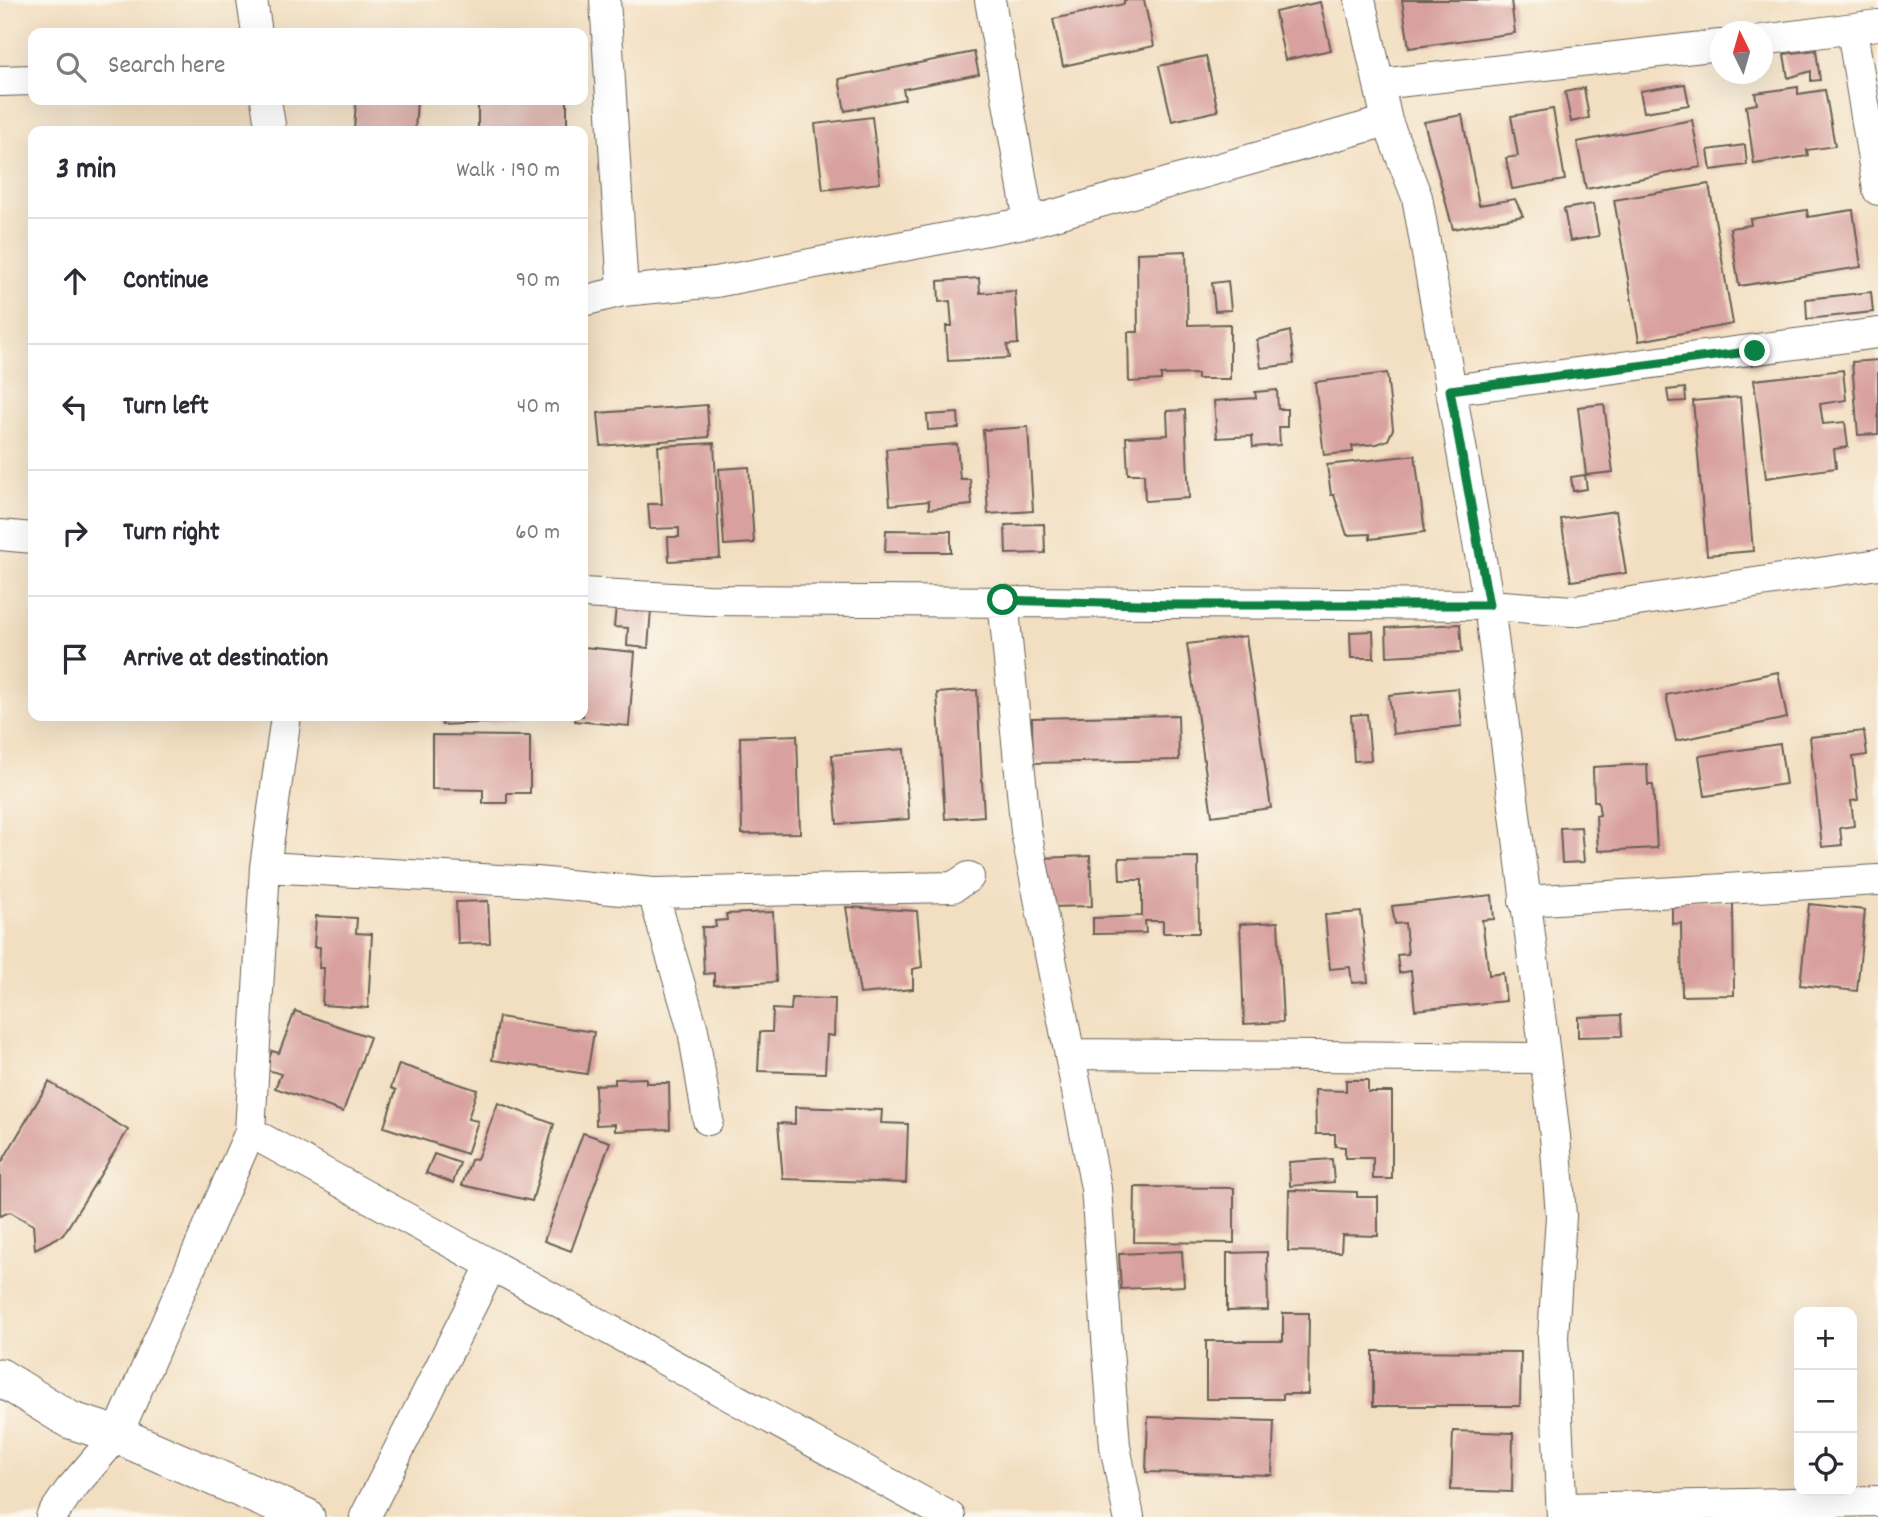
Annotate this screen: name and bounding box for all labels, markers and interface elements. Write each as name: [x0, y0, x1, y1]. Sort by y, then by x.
north arrow: [1710, 21, 1773, 84]
search box: [28, 28, 588, 105]
icon: search: [52, 48, 90, 86]
text: Search here: [108, 48, 226, 85]
text: 3 min: [56, 150, 116, 193]
text: Walk · 190 m: [456, 155, 560, 188]
icon: ahead: [56, 262, 94, 300]
text: Continue: [123, 263, 208, 300]
text: 90 m: [516, 265, 560, 298]
route end: [1739, 335, 1770, 366]
icon: left: [56, 388, 94, 426]
text: Turn left: [123, 389, 209, 426]
text: 40 m: [517, 391, 560, 424]
icon: right: [56, 514, 94, 552]
text: Turn right: [123, 515, 220, 552]
text: 60 m: [515, 517, 560, 550]
route start: [987, 584, 1018, 615]
icon: arrive: [56, 640, 94, 678]
text: Arrive at destination: [123, 641, 328, 678]
map controls: [1794, 1307, 1857, 1496]
button: +: [1794, 1307, 1857, 1370]
button: −: [1794, 1370, 1857, 1433]
button: locate: [1794, 1433, 1857, 1496]

